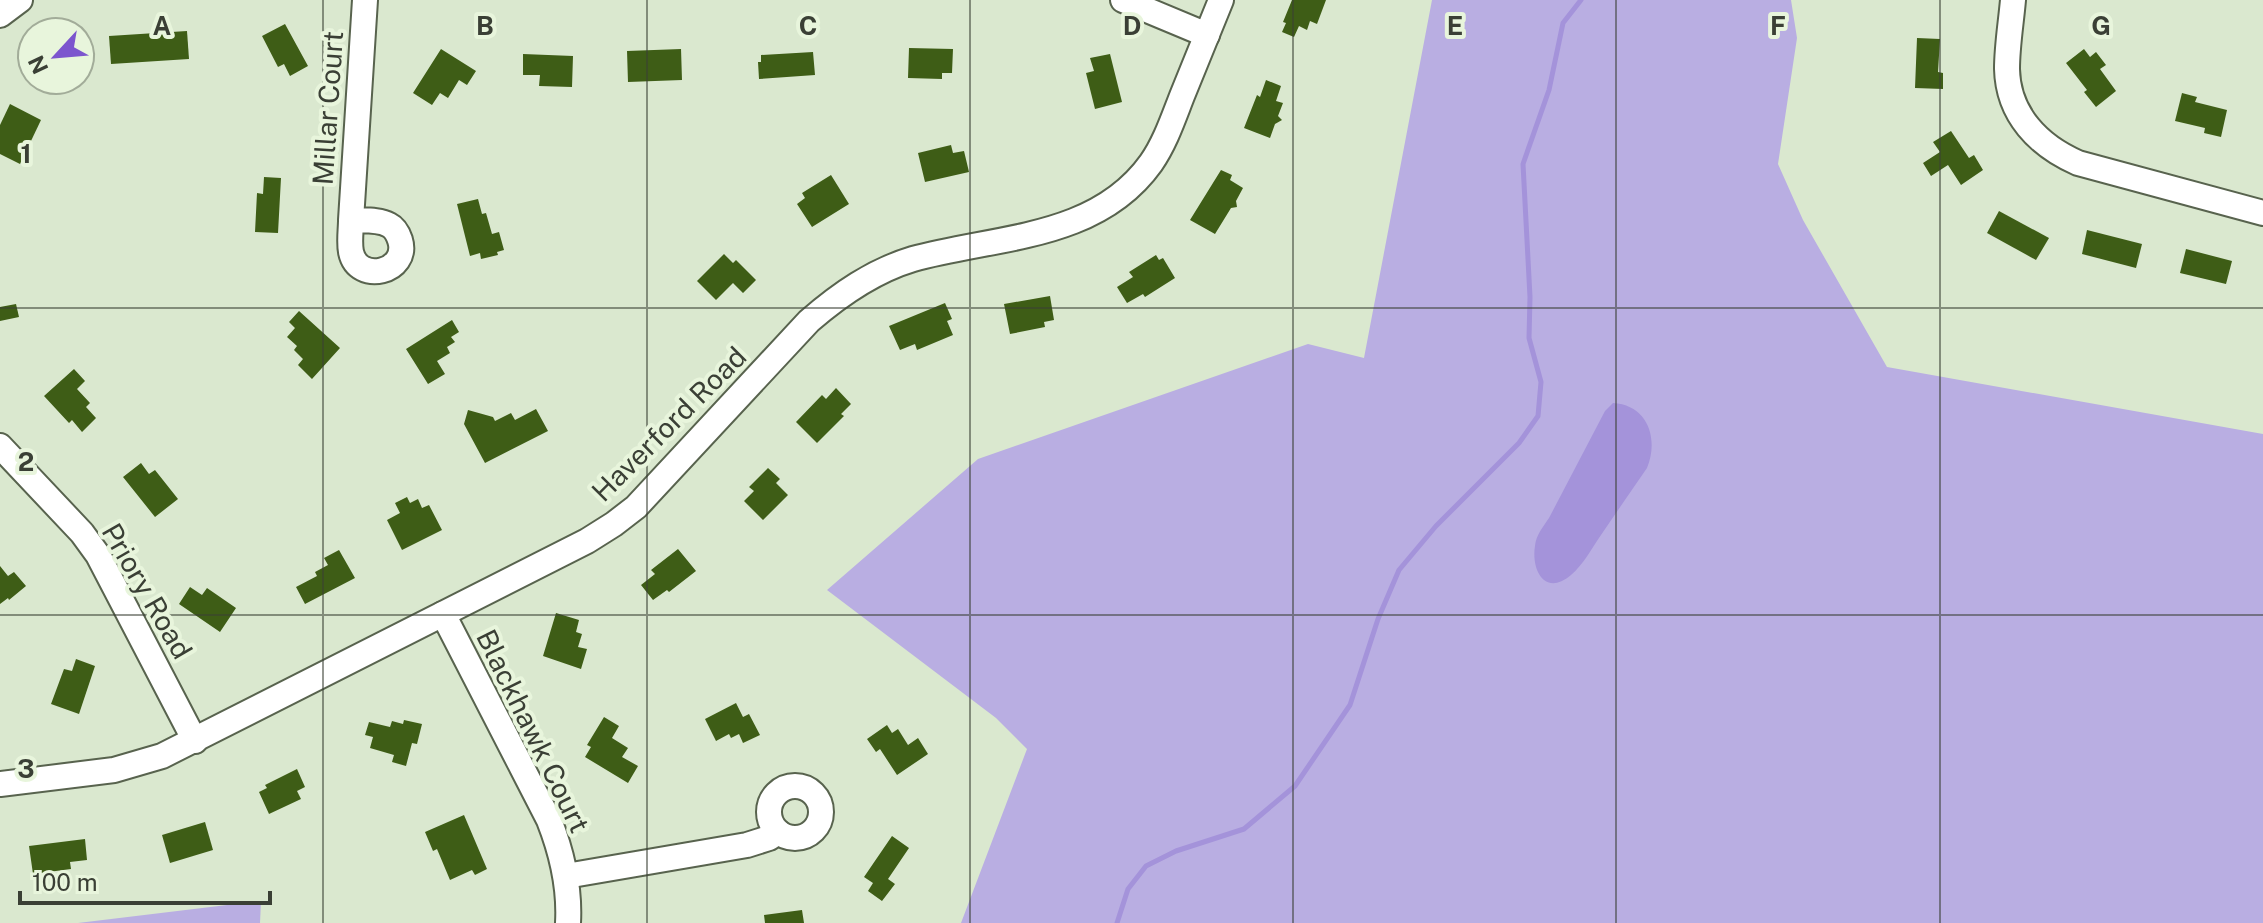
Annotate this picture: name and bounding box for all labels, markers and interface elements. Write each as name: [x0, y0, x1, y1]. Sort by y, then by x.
text: A: [153, 10, 172, 41]
text: B: [476, 10, 494, 41]
text: C: [799, 10, 817, 41]
text: D: [1123, 10, 1141, 41]
text: E: [1447, 10, 1463, 41]
text: F: [1770, 10, 1786, 41]
text: G: [2091, 10, 2111, 41]
north arrow: [16, 16, 96, 96]
street label: Millar Court: [306, 30, 349, 186]
text: N: [23, 51, 53, 78]
text: 1: [20, 138, 32, 169]
street label: Haverford Road: [585, 340, 753, 508]
text: 2: [18, 446, 34, 477]
street label: Priory Road: [95, 517, 199, 664]
street label: Blackhawk Court: [470, 624, 597, 838]
text: 3: [17, 753, 35, 784]
scale bar: [20, 855, 270, 905]
text: 100 m: [32, 868, 98, 896]

